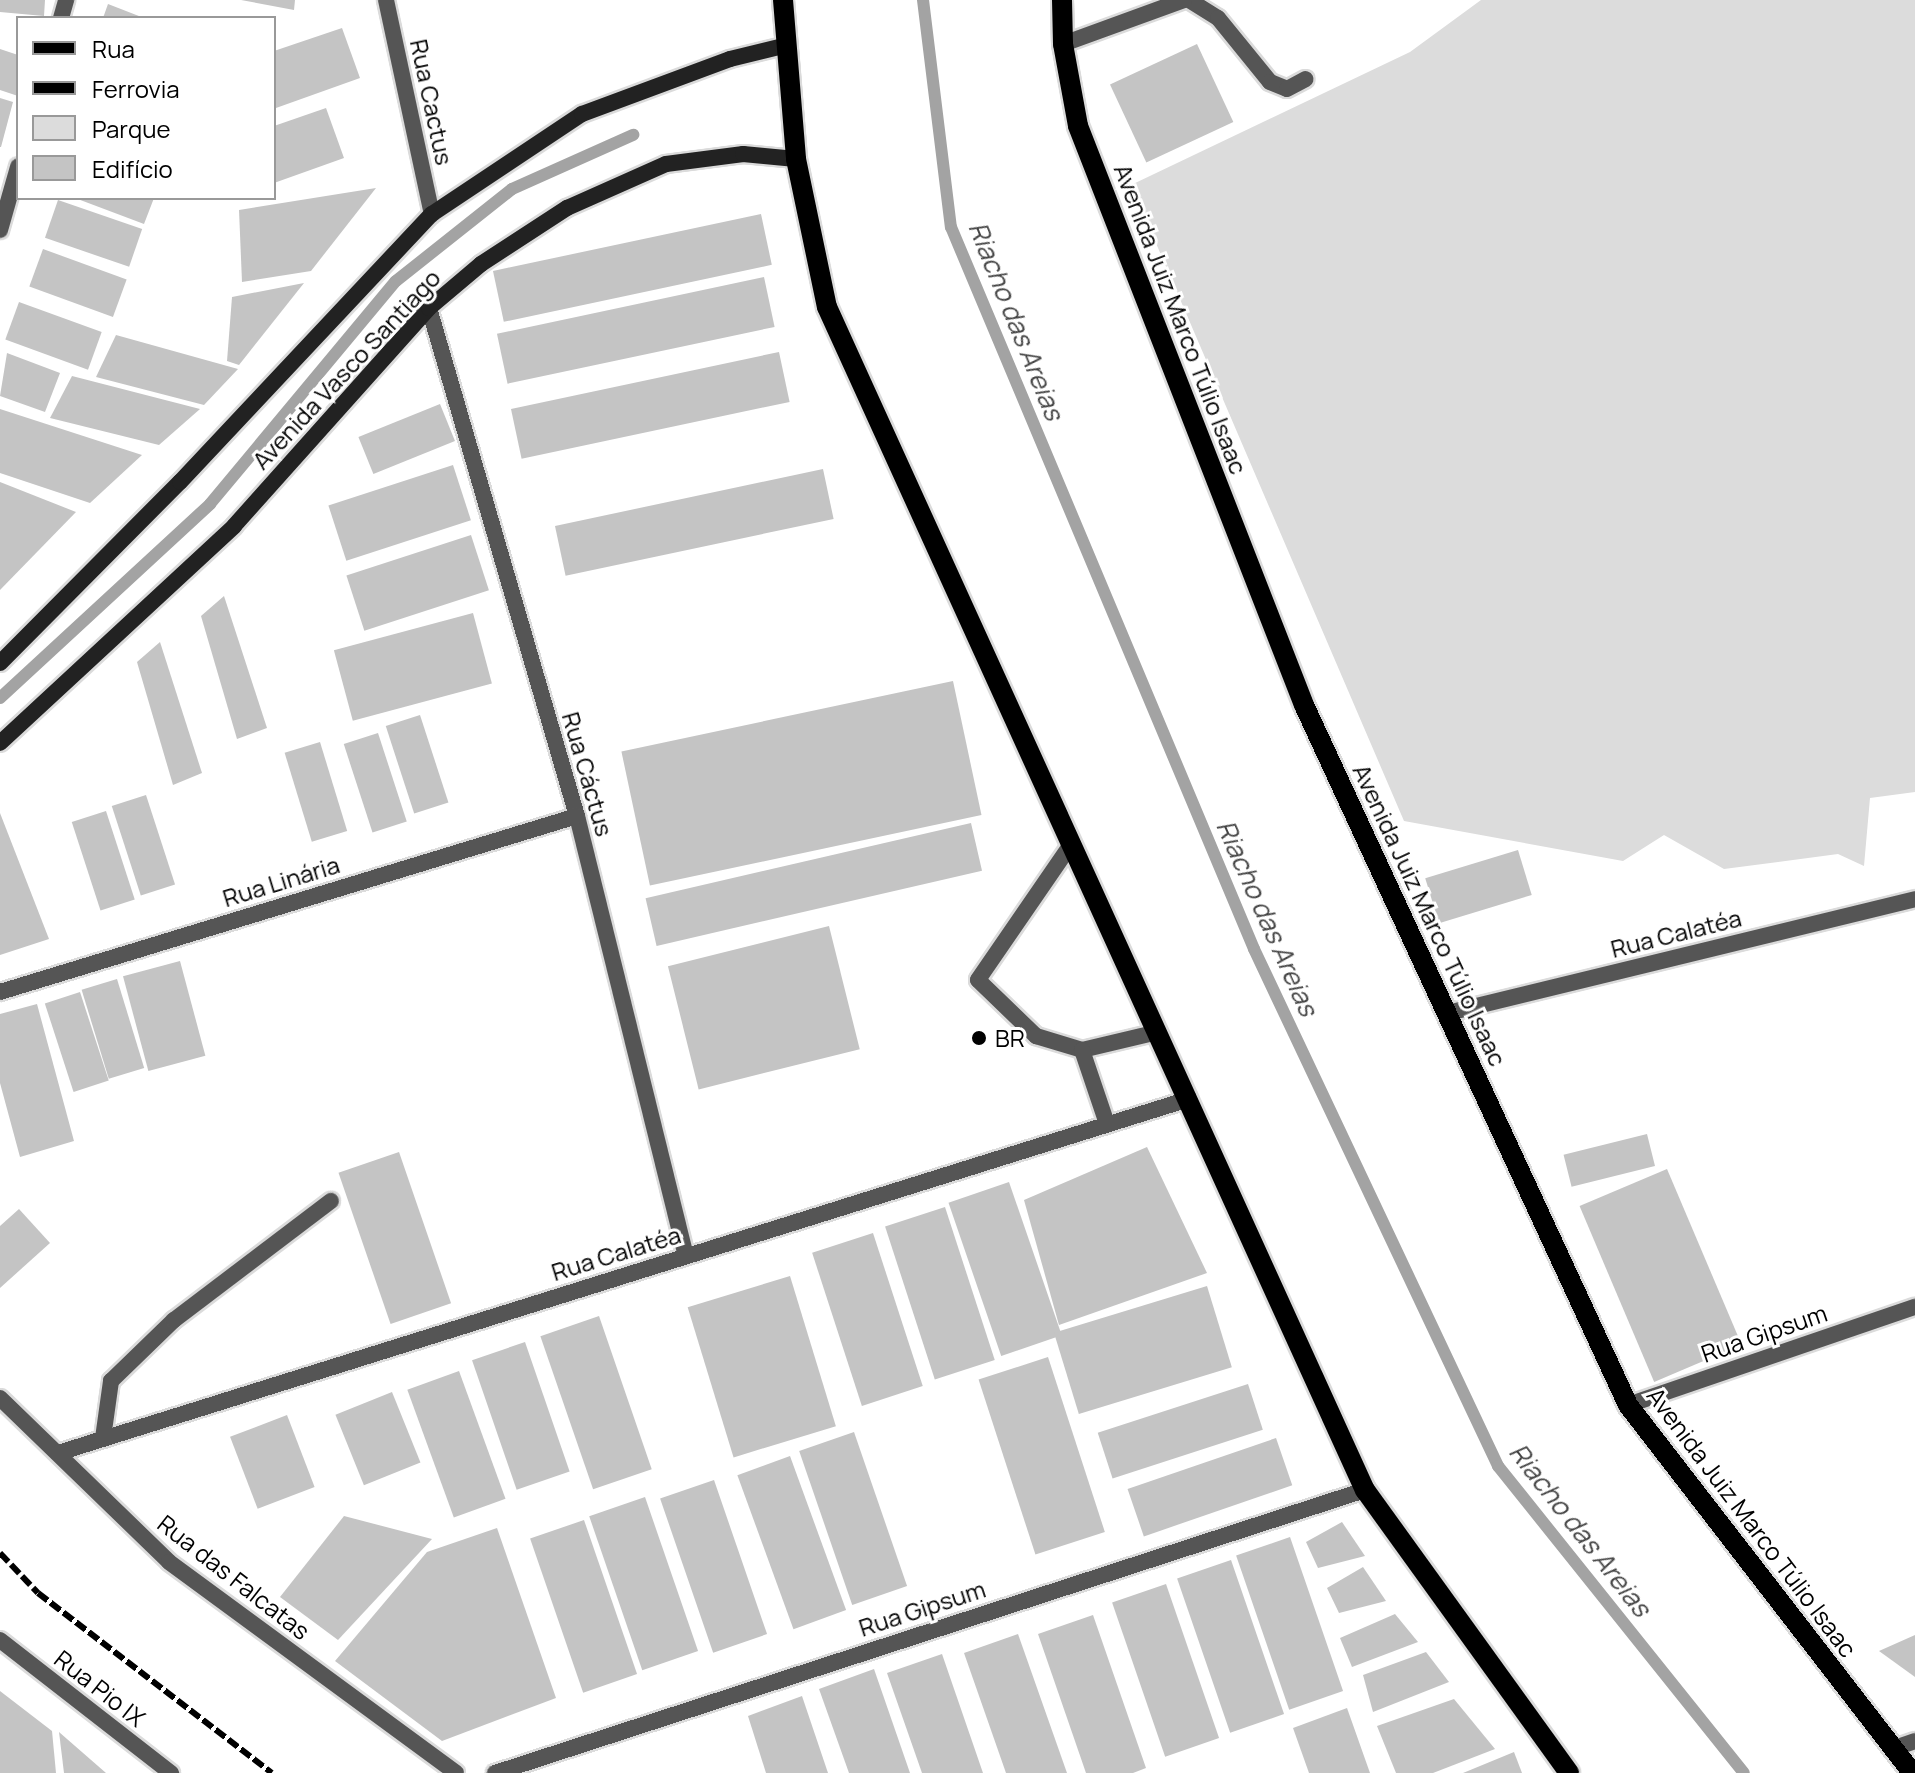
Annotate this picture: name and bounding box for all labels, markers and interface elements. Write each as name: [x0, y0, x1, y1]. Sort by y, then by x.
legend: [16, 16, 276, 200]
text: Rua: [92, 32, 135, 65]
street label: Rua Cactus: [405, 37, 459, 167]
text: Ferrovia: [92, 72, 180, 105]
text: Parque: [92, 112, 170, 145]
text: Edifício: [92, 152, 173, 185]
street label: Avenida Juiz Marco Túlio Isaac: [1108, 160, 1254, 478]
water label: Riacho das Areias: [962, 217, 1070, 425]
street label: Avenida Vasco Santiago: [246, 263, 446, 475]
street label: Rua Cáctus: [557, 709, 619, 839]
street label: Avenida Juiz Marco Túlio Isaac: [1347, 759, 1513, 1071]
water label: Riacho das Areias: [1210, 815, 1324, 1021]
street label: Rua Linária: [219, 850, 343, 912]
street label: Rua Calatéa: [1608, 903, 1744, 963]
place label: BR: [995, 1024, 1025, 1052]
marker: BR: [970, 1029, 988, 1047]
street label: Rua Calatéa: [548, 1220, 684, 1286]
street label: Rua Gipsum: [1697, 1298, 1831, 1368]
street label: Avenida Juiz Marco Túlio Isaac: [1641, 1382, 1863, 1662]
water label: Riacho das Areias: [1503, 1437, 1657, 1623]
street label: Rua das Falcatas: [152, 1509, 316, 1645]
street label: Rua Gipsum: [855, 1574, 989, 1642]
street label: Rua Pio IX: [49, 1644, 151, 1732]

